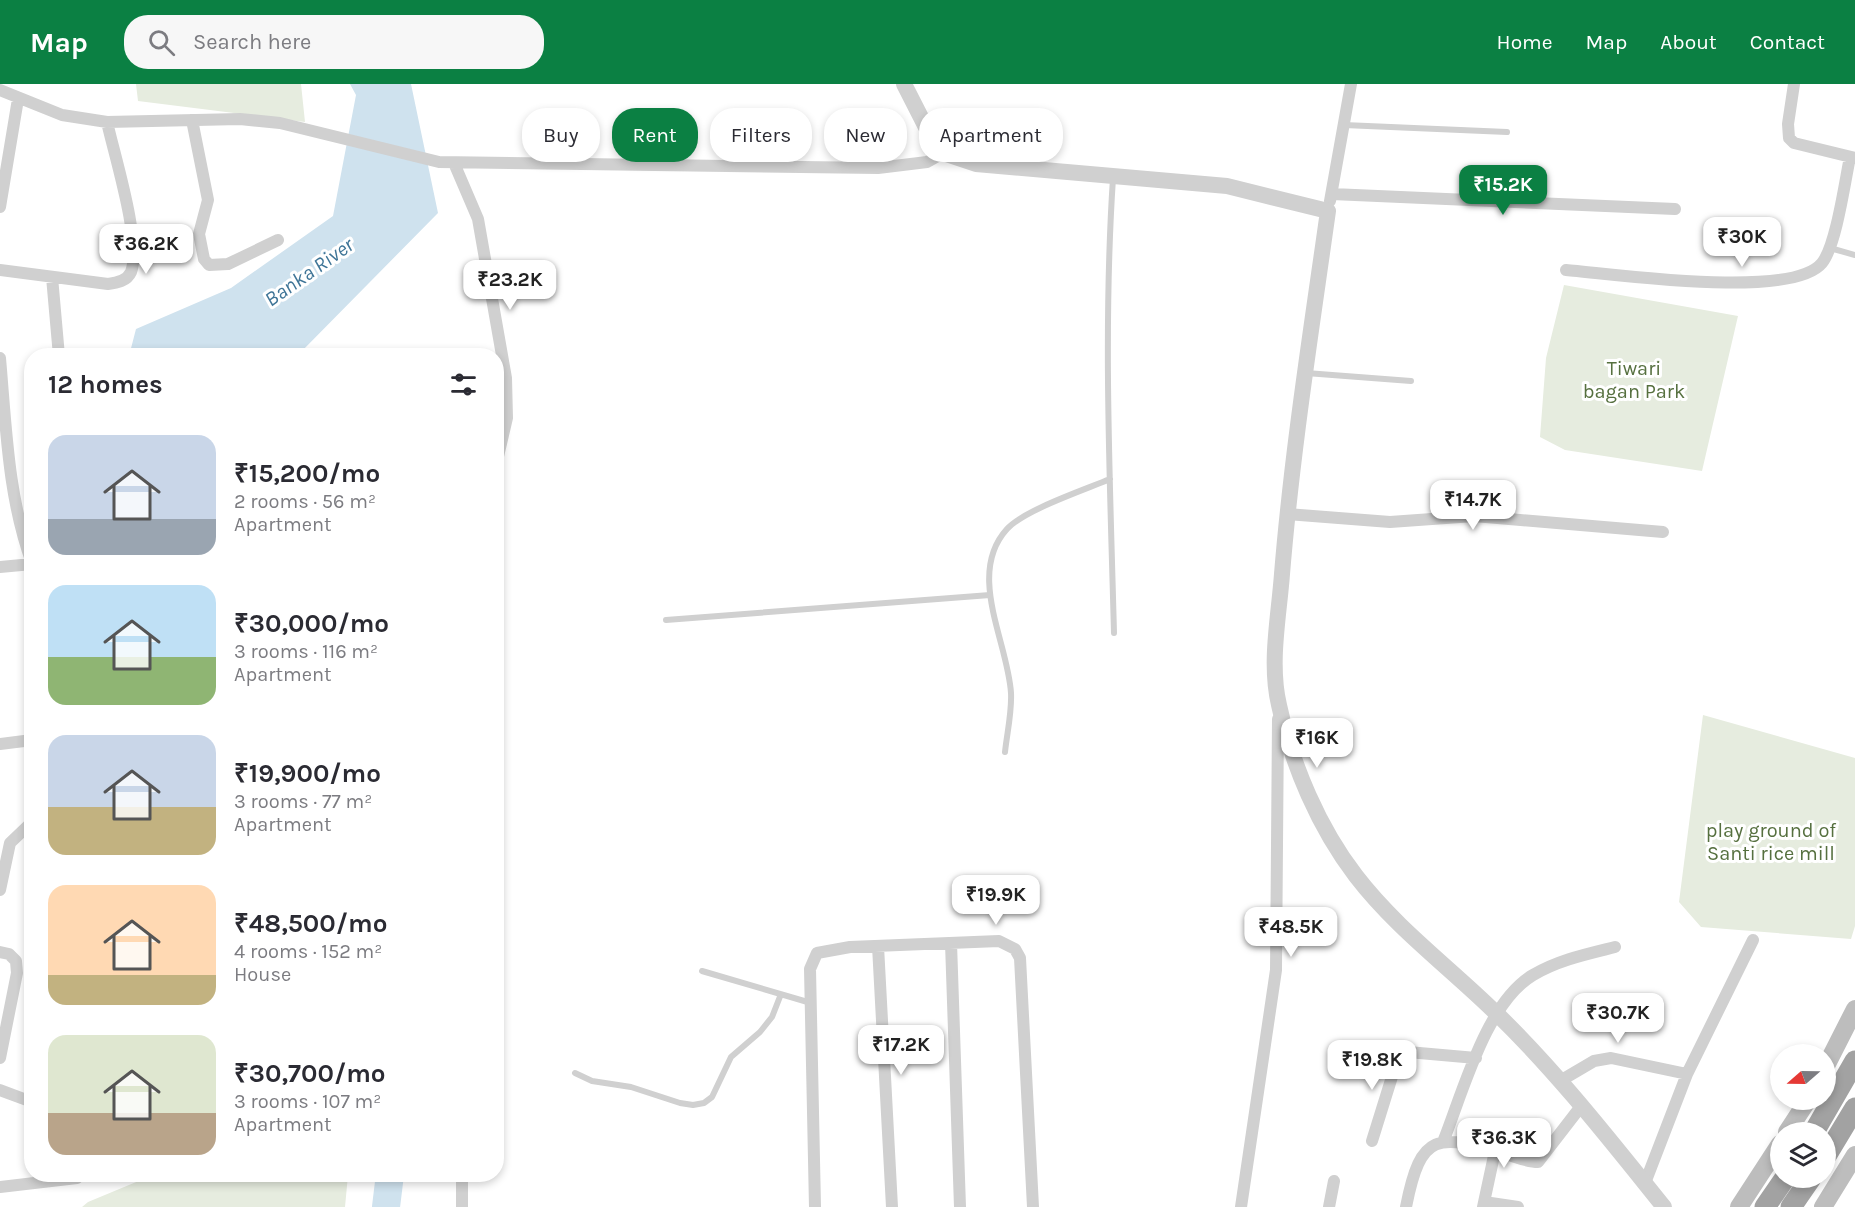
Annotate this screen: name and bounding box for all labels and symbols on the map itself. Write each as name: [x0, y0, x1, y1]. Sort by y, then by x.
pin: ₹15.2K: [1454, 165, 1552, 216]
pin: ₹30K: [1706, 217, 1778, 268]
pin: ₹36.2K: [97, 224, 195, 275]
water label: Banka River: [260, 232, 359, 311]
pin: ₹23.2K: [461, 260, 559, 311]
park label: Tiwari bagan Park: [1583, 357, 1685, 403]
pin: ₹14.7K: [1424, 480, 1522, 531]
pin: ₹16K: [1281, 718, 1353, 769]
park label: play ground of Santi rice mill: [1706, 819, 1836, 865]
pin: ₹19.9K: [947, 875, 1045, 926]
pin: ₹48.5K: [1242, 907, 1340, 958]
pin: ₹30.7K: [1569, 993, 1667, 1044]
pin: ₹17.2K: [852, 1025, 950, 1076]
pin: ₹19.8K: [1323, 1040, 1421, 1091]
north arrow: [1770, 1044, 1836, 1110]
pin: ₹36.3K: [1455, 1118, 1553, 1169]

